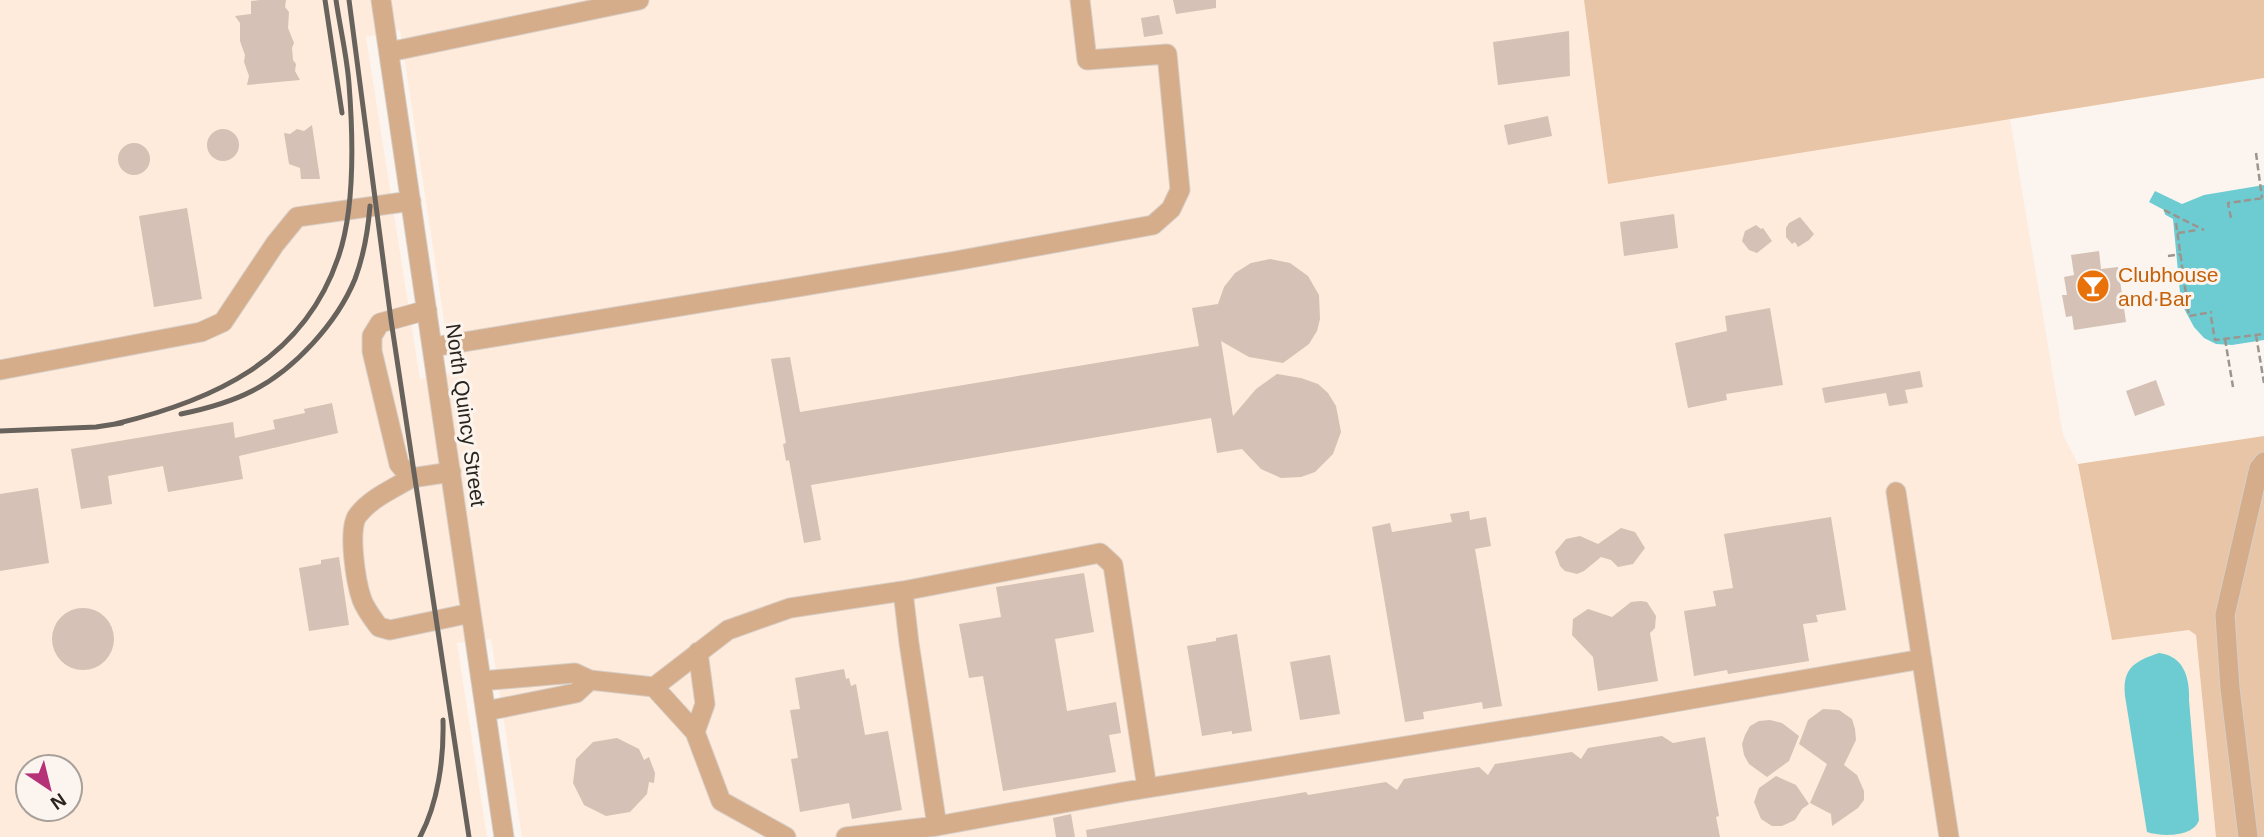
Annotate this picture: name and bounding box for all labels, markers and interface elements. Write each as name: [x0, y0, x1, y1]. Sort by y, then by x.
place label: Clubhouse and Bar: [2118, 263, 2218, 310]
bar icon: Clubhouse and Bar: [2074, 267, 2112, 305]
street label: North Quincy Street: [442, 322, 490, 508]
north arrow: [14, 753, 84, 823]
text: N: [47, 789, 70, 814]

